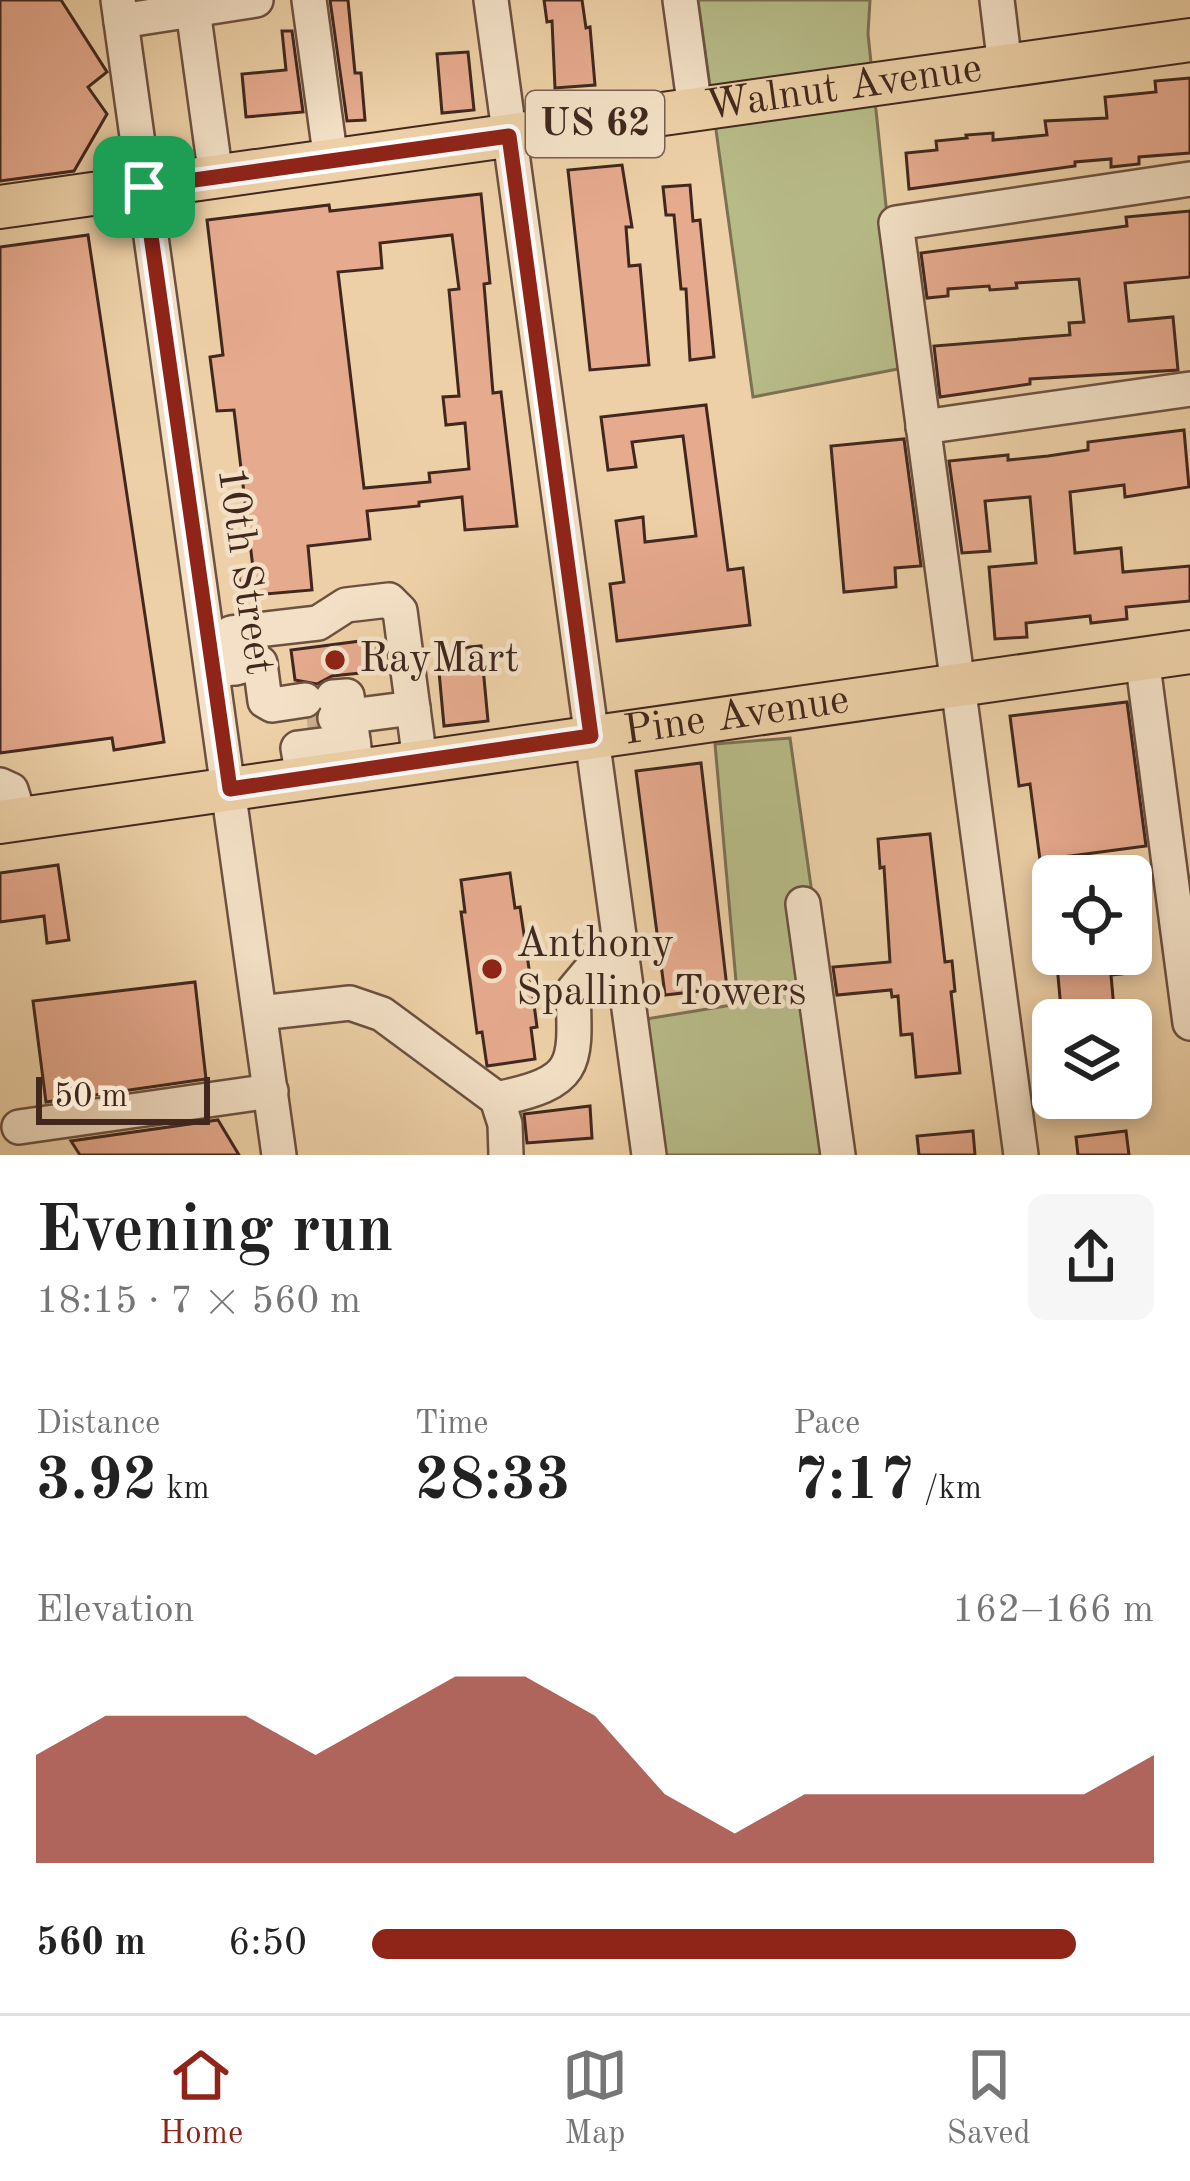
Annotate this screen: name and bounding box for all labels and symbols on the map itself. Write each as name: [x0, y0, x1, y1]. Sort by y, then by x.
street label: Walnut Avenue: [703, 48, 985, 129]
road number: US 62: [526, 91, 664, 157]
pin: [93, 136, 195, 238]
street label: 10th Street: [209, 464, 279, 678]
place label: RayMart: [359, 639, 519, 681]
marker: RayMart: [322, 647, 348, 673]
street label: Pine Avenue: [621, 680, 852, 754]
place label: Anthony Spallino Towers: [516, 924, 806, 1014]
marker: Anthony Spallino Towers: [479, 956, 505, 982]
scale bar: [36, 1071, 210, 1124]

